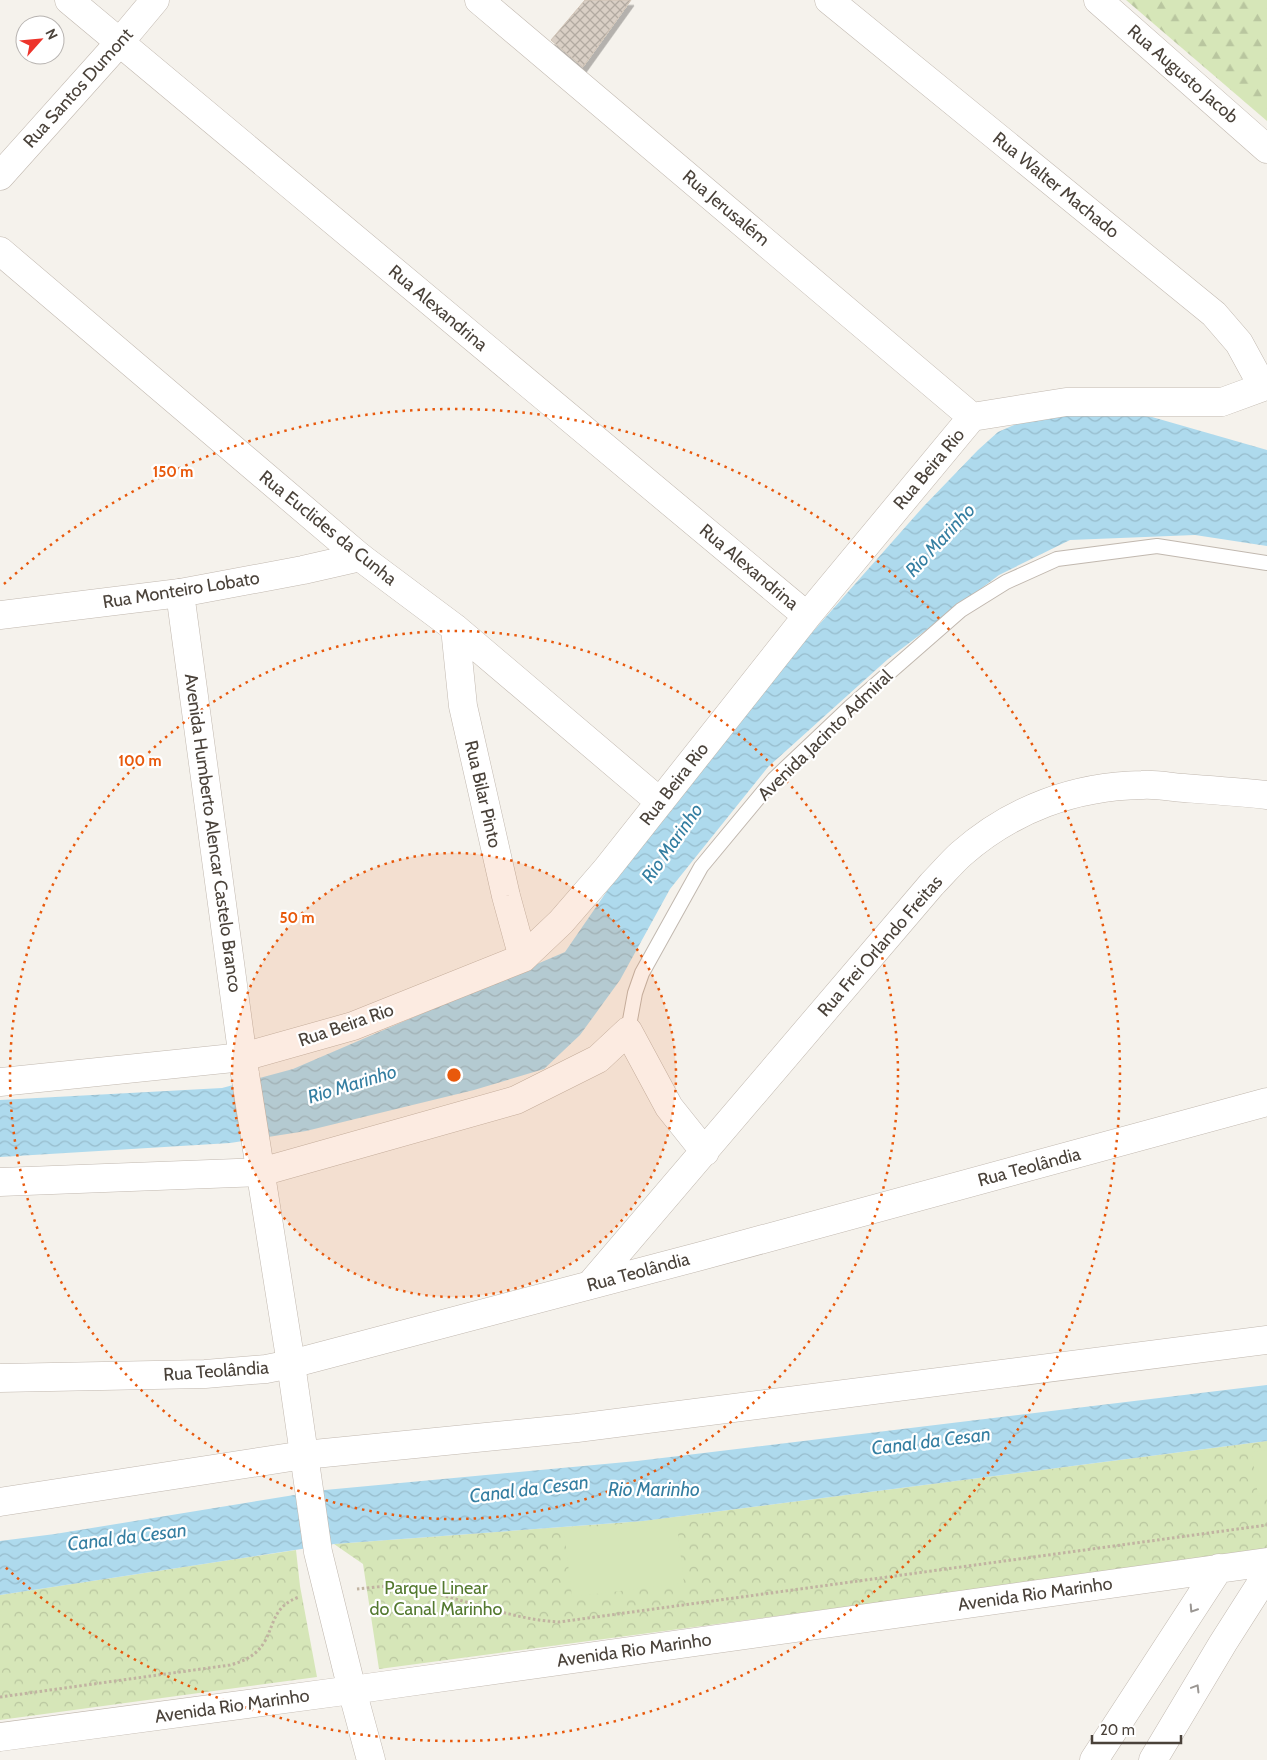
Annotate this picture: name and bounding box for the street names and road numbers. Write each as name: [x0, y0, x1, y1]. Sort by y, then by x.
street label: Rua Augusto Jacob: [1123, 20, 1243, 128]
street label: Rua Santos Dumont: [19, 24, 137, 152]
street label: Rua Walter Machado: [988, 127, 1124, 243]
street label: Rua Jerusalém: [678, 165, 774, 251]
street label: Rua Alexandrina: [384, 260, 492, 356]
street label: Rua Beira Rio: [889, 424, 969, 514]
street label: Rua Euclides da Cunha: [255, 466, 401, 590]
street label: Rua Alexandrina: [695, 519, 803, 615]
street label: Rua Monteiro Lobato: [101, 567, 261, 613]
street label: Avenida Jacinto Admiral: [753, 664, 897, 805]
street label: Avenida Humberto Alencar Castelo Branco: [180, 672, 246, 994]
street label: Rua Bilar Pinto: [460, 738, 506, 850]
street label: Rua Beira Rio: [635, 738, 713, 830]
street label: Rua Frei Orlando Freitas: [813, 871, 947, 1021]
street label: Rua Beira Rio: [295, 998, 397, 1052]
street label: Rua Teolândia: [975, 1143, 1083, 1191]
street label: Rua Teolândia: [584, 1248, 692, 1296]
street label: Rua Teolândia: [163, 1356, 270, 1386]
street label: Avenida Rio Marinho: [956, 1572, 1114, 1616]
street label: Avenida Rio Marinho: [555, 1628, 713, 1672]
street label: Avenida Rio Marinho: [153, 1684, 311, 1728]

